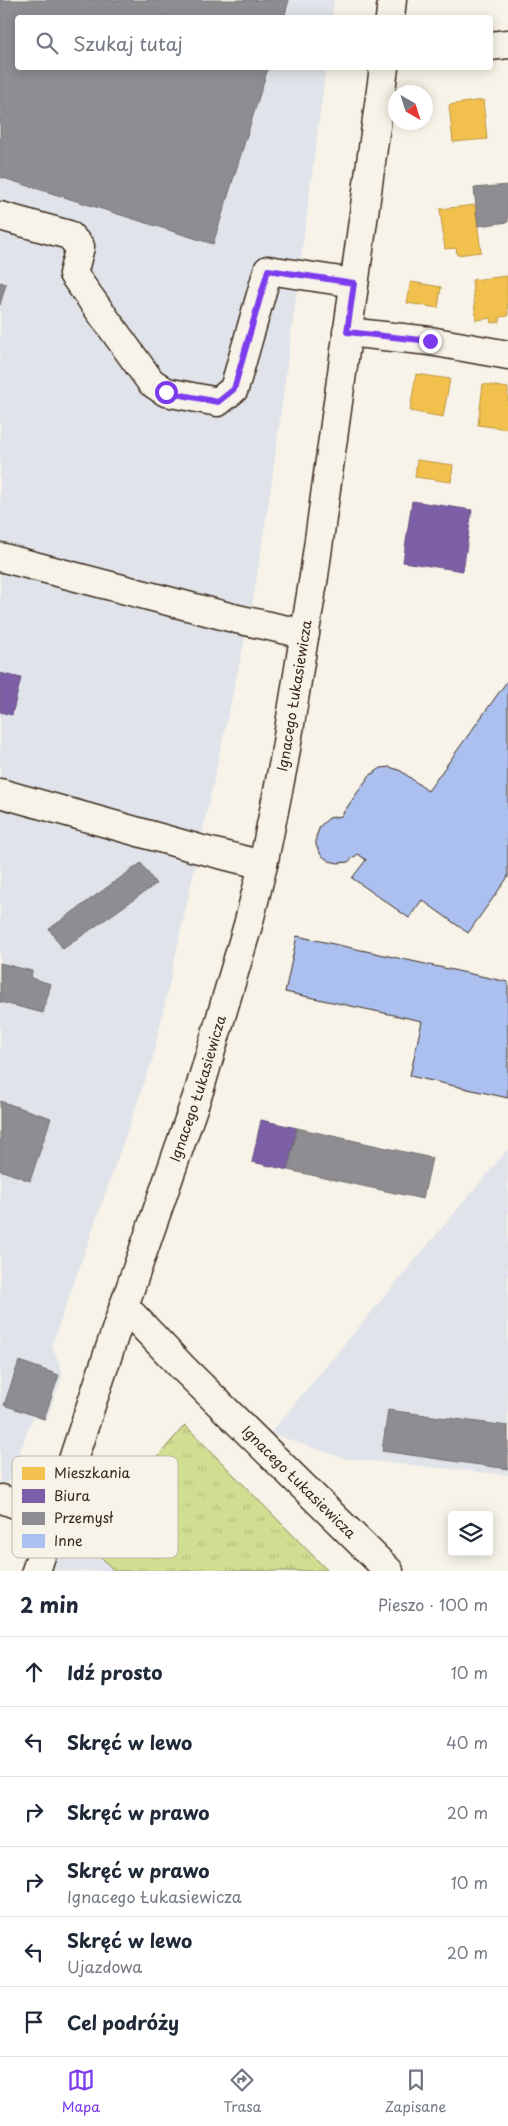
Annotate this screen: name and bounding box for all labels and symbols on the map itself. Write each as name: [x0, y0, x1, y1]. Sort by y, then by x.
north arrow: [388, 85, 433, 130]
route end: [419, 330, 442, 353]
route start: [155, 381, 178, 404]
street label: Ignacego Łukasiewicza: [271, 618, 317, 773]
street label: Ignacego Łukasiewicza: [164, 1012, 231, 1165]
street label: Ignacego Łukasiewicza: [237, 1420, 361, 1543]
legend: [12, 1456, 178, 1558]
text: Mieszkania: [54, 1462, 131, 1483]
text: Biura: [54, 1485, 91, 1506]
text: Przemysł: [54, 1507, 114, 1528]
text: Inne: [54, 1530, 83, 1551]

